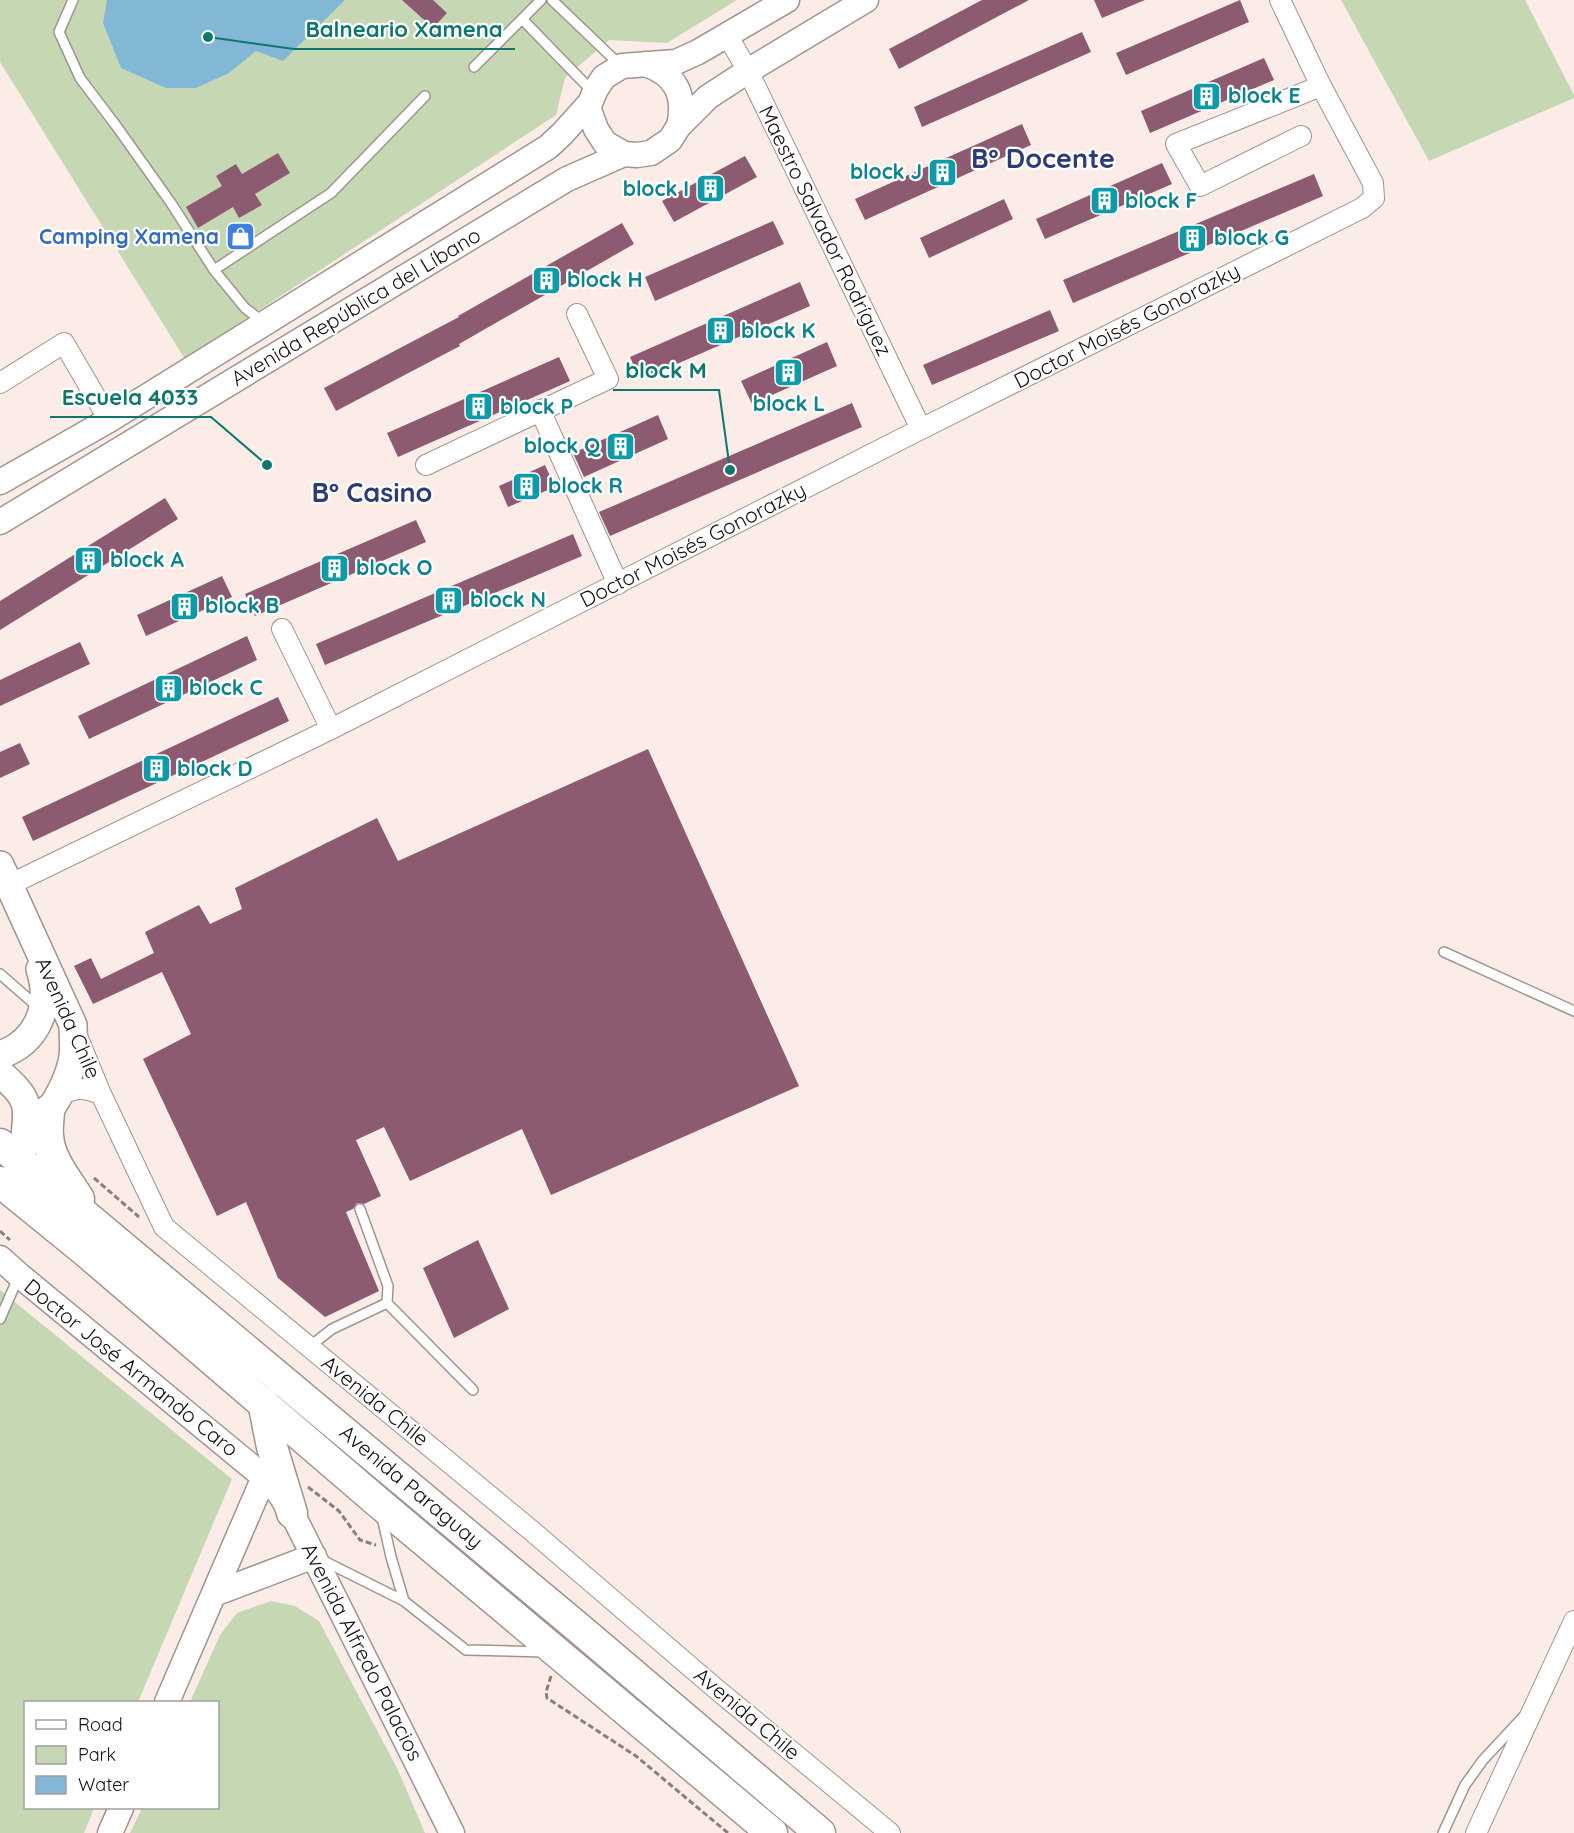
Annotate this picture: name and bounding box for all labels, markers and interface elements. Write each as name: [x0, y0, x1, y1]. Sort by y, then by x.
callout: Balneario Xamena: [294, 9, 515, 49]
text: Balneario Xamena: [305, 15, 503, 43]
building icon: block E: [1191, 80, 1223, 112]
place label: block E: [1228, 82, 1301, 108]
street label: Maestro Salvador Rodríguez: [754, 101, 898, 360]
district label: Bº Docente: [971, 141, 1115, 175]
building icon: block J: [927, 156, 959, 188]
place label: block J: [850, 158, 922, 184]
building icon: block I: [694, 173, 726, 205]
place label: block I: [623, 175, 689, 201]
building icon: block F: [1088, 185, 1120, 217]
place label: block F: [1125, 187, 1197, 213]
shop icon: Camping Xamena: [224, 221, 256, 253]
street label: Avenida República del Líbano: [226, 221, 485, 391]
building icon: block G: [1177, 222, 1209, 254]
place label: Camping Xamena: [39, 223, 219, 249]
place label: block G: [1214, 224, 1289, 250]
street label: Doctor Moisés Gonorazky: [1009, 257, 1244, 393]
building icon: block H: [530, 264, 562, 296]
place label: block H: [567, 266, 643, 292]
building icon: block K: [704, 315, 736, 347]
place label: block K: [741, 317, 816, 343]
callout: block M: [613, 350, 719, 390]
text: block M: [625, 356, 707, 384]
building icon: block L: [773, 357, 805, 389]
callout: Escuela 4033: [50, 377, 211, 417]
text: Escuela 4033: [62, 383, 198, 411]
place label: block L: [753, 390, 825, 416]
building icon: block P: [463, 391, 495, 423]
place label: block P: [500, 393, 573, 419]
building icon: block Q: [605, 430, 637, 462]
place label: block Q: [524, 432, 601, 458]
building icon: block R: [511, 470, 543, 502]
place label: block R: [548, 472, 623, 498]
district label: Bº Casino: [312, 475, 432, 509]
street label: Doctor Moisés Gonorazky: [575, 476, 810, 612]
building icon: block A: [73, 544, 105, 576]
place label: block A: [110, 546, 185, 572]
building icon: block O: [319, 552, 351, 584]
place label: block O: [356, 554, 433, 580]
building icon: block N: [433, 584, 465, 616]
place label: block N: [470, 586, 546, 612]
building icon: block B: [168, 590, 200, 622]
place label: block B: [205, 592, 279, 618]
building icon: block C: [152, 672, 184, 704]
place label: block C: [189, 674, 263, 700]
building icon: block D: [140, 753, 172, 785]
place label: block D: [177, 755, 253, 781]
street label: Avenida Chile: [31, 953, 107, 1082]
street label: Doctor José Armando Caro: [19, 1273, 244, 1462]
street label: Avenida Chile: [317, 1349, 434, 1451]
street label: Avenida Paraguay: [335, 1419, 489, 1554]
street label: Avenida Alfredo Palacios: [297, 1538, 429, 1765]
street label: Avenida Chile: [689, 1661, 806, 1765]
legend: [24, 1701, 219, 1809]
text: Road: [78, 1713, 123, 1736]
text: Park: [78, 1743, 116, 1766]
text: Water: [78, 1773, 129, 1796]

